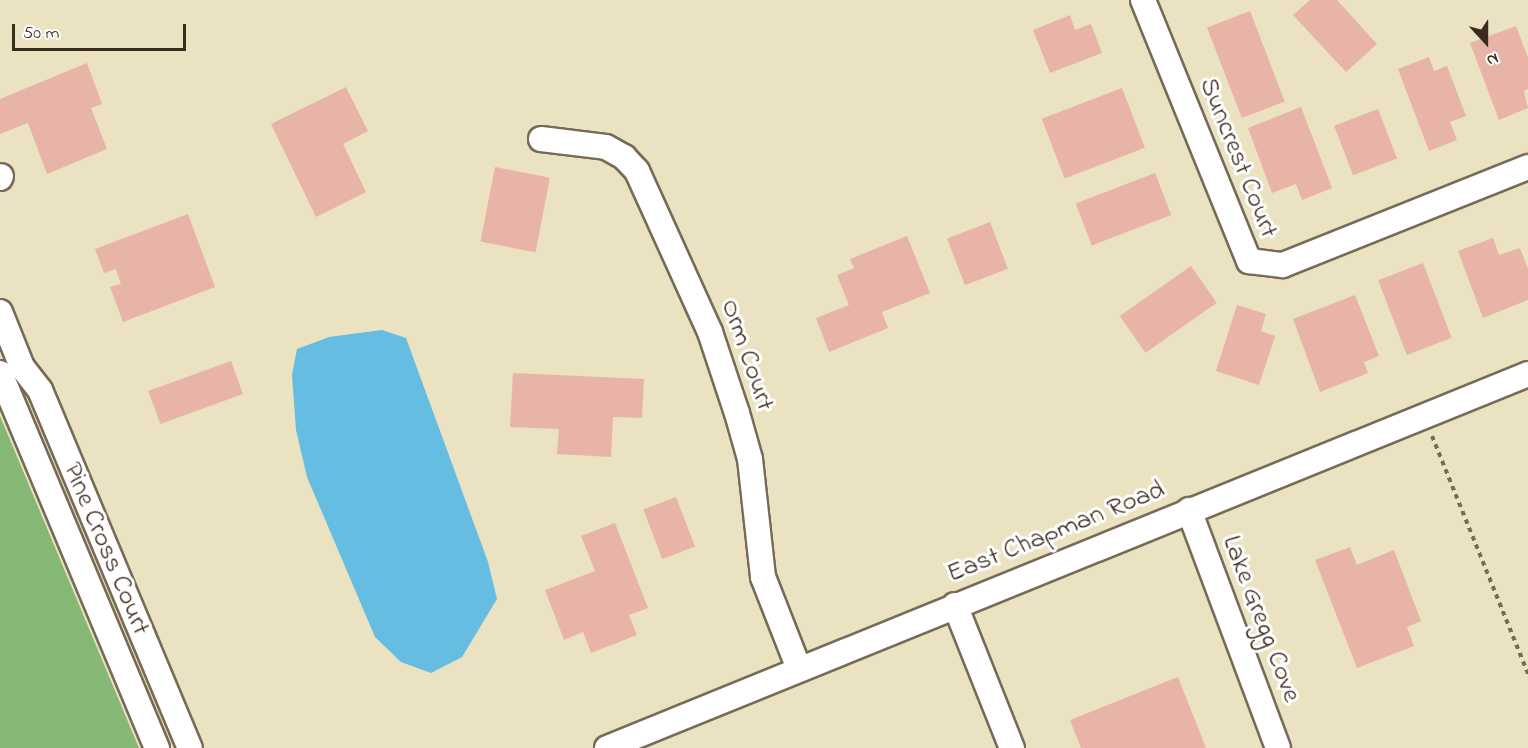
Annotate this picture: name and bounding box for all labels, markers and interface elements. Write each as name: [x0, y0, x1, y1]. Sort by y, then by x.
scale bar: [15, 12, 189, 50]
north arrow: [1456, 12, 1516, 72]
text: 50 m: [23, 21, 60, 47]
text: N: [1483, 46, 1502, 72]
street label: Suncrest Court: [1191, 73, 1285, 243]
street label: Orm Court: [713, 295, 781, 415]
street label: Pine Cross Court: [55, 458, 157, 640]
street label: East Chapman Road: [942, 474, 1170, 590]
street label: Lake Gregg Cove: [1214, 531, 1308, 707]

